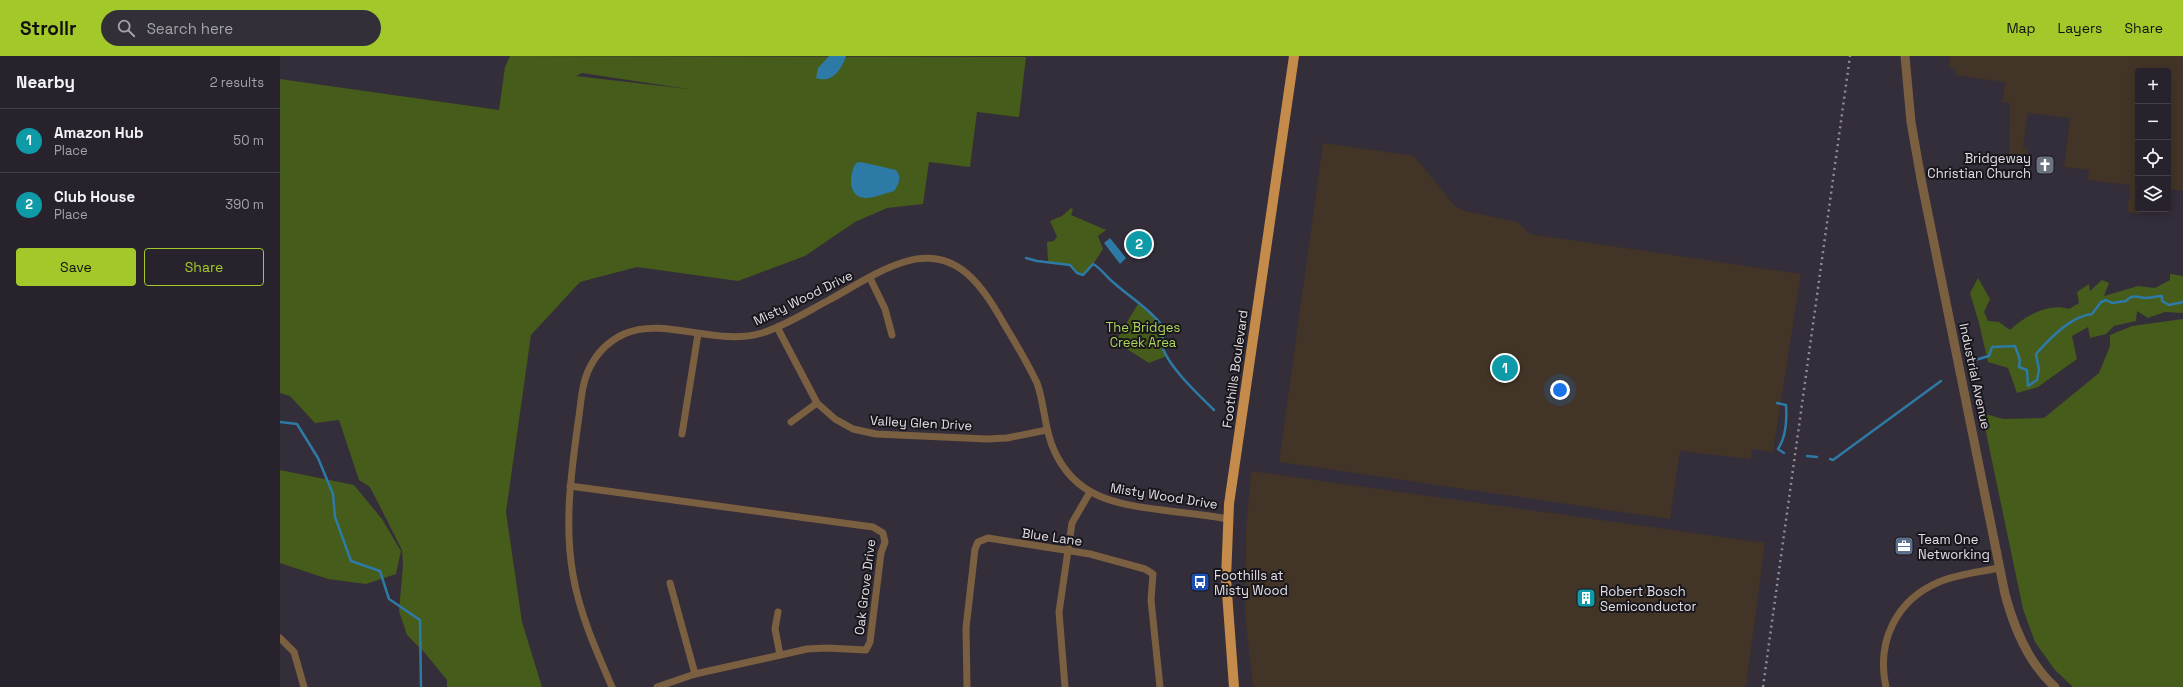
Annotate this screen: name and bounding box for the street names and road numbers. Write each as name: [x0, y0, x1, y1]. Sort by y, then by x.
street label: Misty Wood Drive: [751, 267, 855, 329]
street label: Foothills Boulevard: [1218, 309, 1252, 429]
street label: Industrial Avenue: [1955, 321, 1995, 431]
street label: Valley Glen Drive: [869, 412, 973, 434]
street label: Misty Wood Drive: [1109, 479, 1219, 513]
street label: Blue Lane: [1021, 524, 1083, 550]
street label: Oak Grove Drive: [851, 538, 879, 636]

